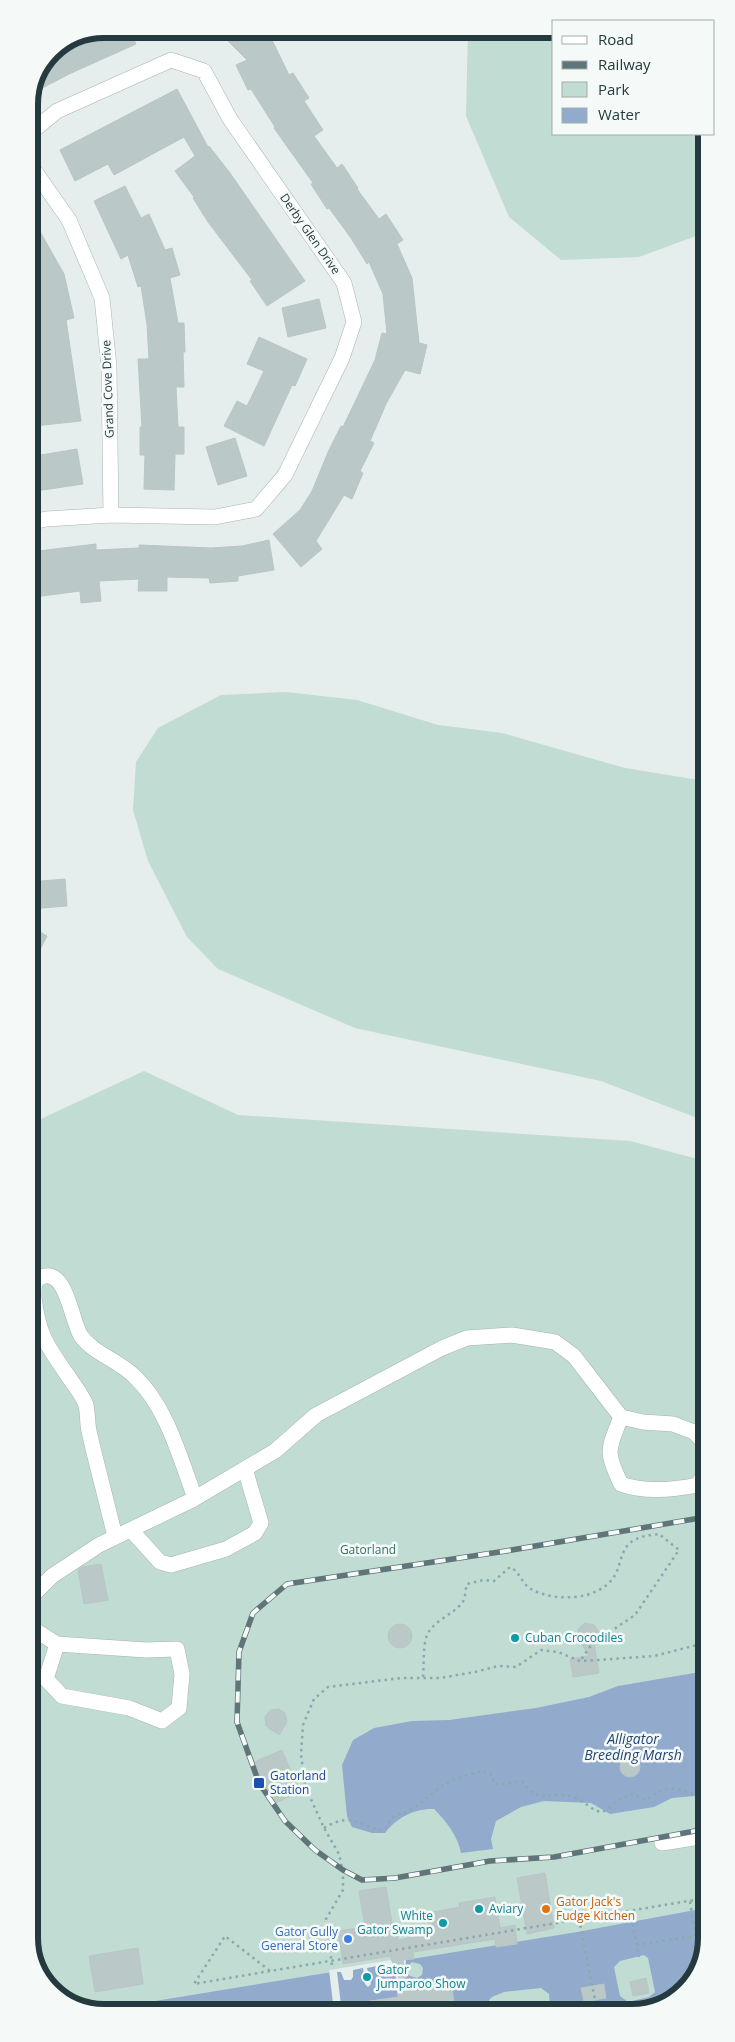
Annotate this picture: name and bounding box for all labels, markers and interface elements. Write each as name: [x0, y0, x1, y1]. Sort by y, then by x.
legend: [552, 20, 715, 135]
text: Road: [598, 29, 634, 49]
text: Railway: [598, 54, 651, 74]
text: Park: [598, 79, 629, 99]
text: Water: [598, 104, 640, 124]
street label: Derby Glen Drive: [276, 190, 345, 278]
street label: Grand Cove Drive: [97, 339, 118, 438]
park label: Gatorland: [340, 1541, 396, 1558]
place label: Cuban Crocodiles: [525, 1629, 623, 1646]
marker: Cuban Crocodiles: [509, 1632, 521, 1644]
water label: Alligator Breeding Marsh: [584, 1729, 682, 1764]
place label: Gatorland Station: [270, 1767, 326, 1798]
marker: Gatorland Station: [252, 1776, 266, 1790]
place label: Gator Jack's Fudge Kitchen: [556, 1893, 635, 1924]
place label: Aviary: [489, 1900, 524, 1917]
marker: Aviary: [473, 1903, 485, 1915]
marker: Gator Jack's Fudge Kitchen: [540, 1903, 552, 1915]
place label: White Gator Swamp: [357, 1907, 433, 1938]
marker: White Gator Swamp: [437, 1917, 449, 1929]
place label: Gator Gully General Store: [261, 1923, 339, 1954]
marker: Gator Gully General Store: [342, 1933, 354, 1945]
place label: Gator Jumparoo Show: [376, 1961, 466, 1992]
marker: Gator Jumparoo Show: [361, 1971, 373, 1983]

